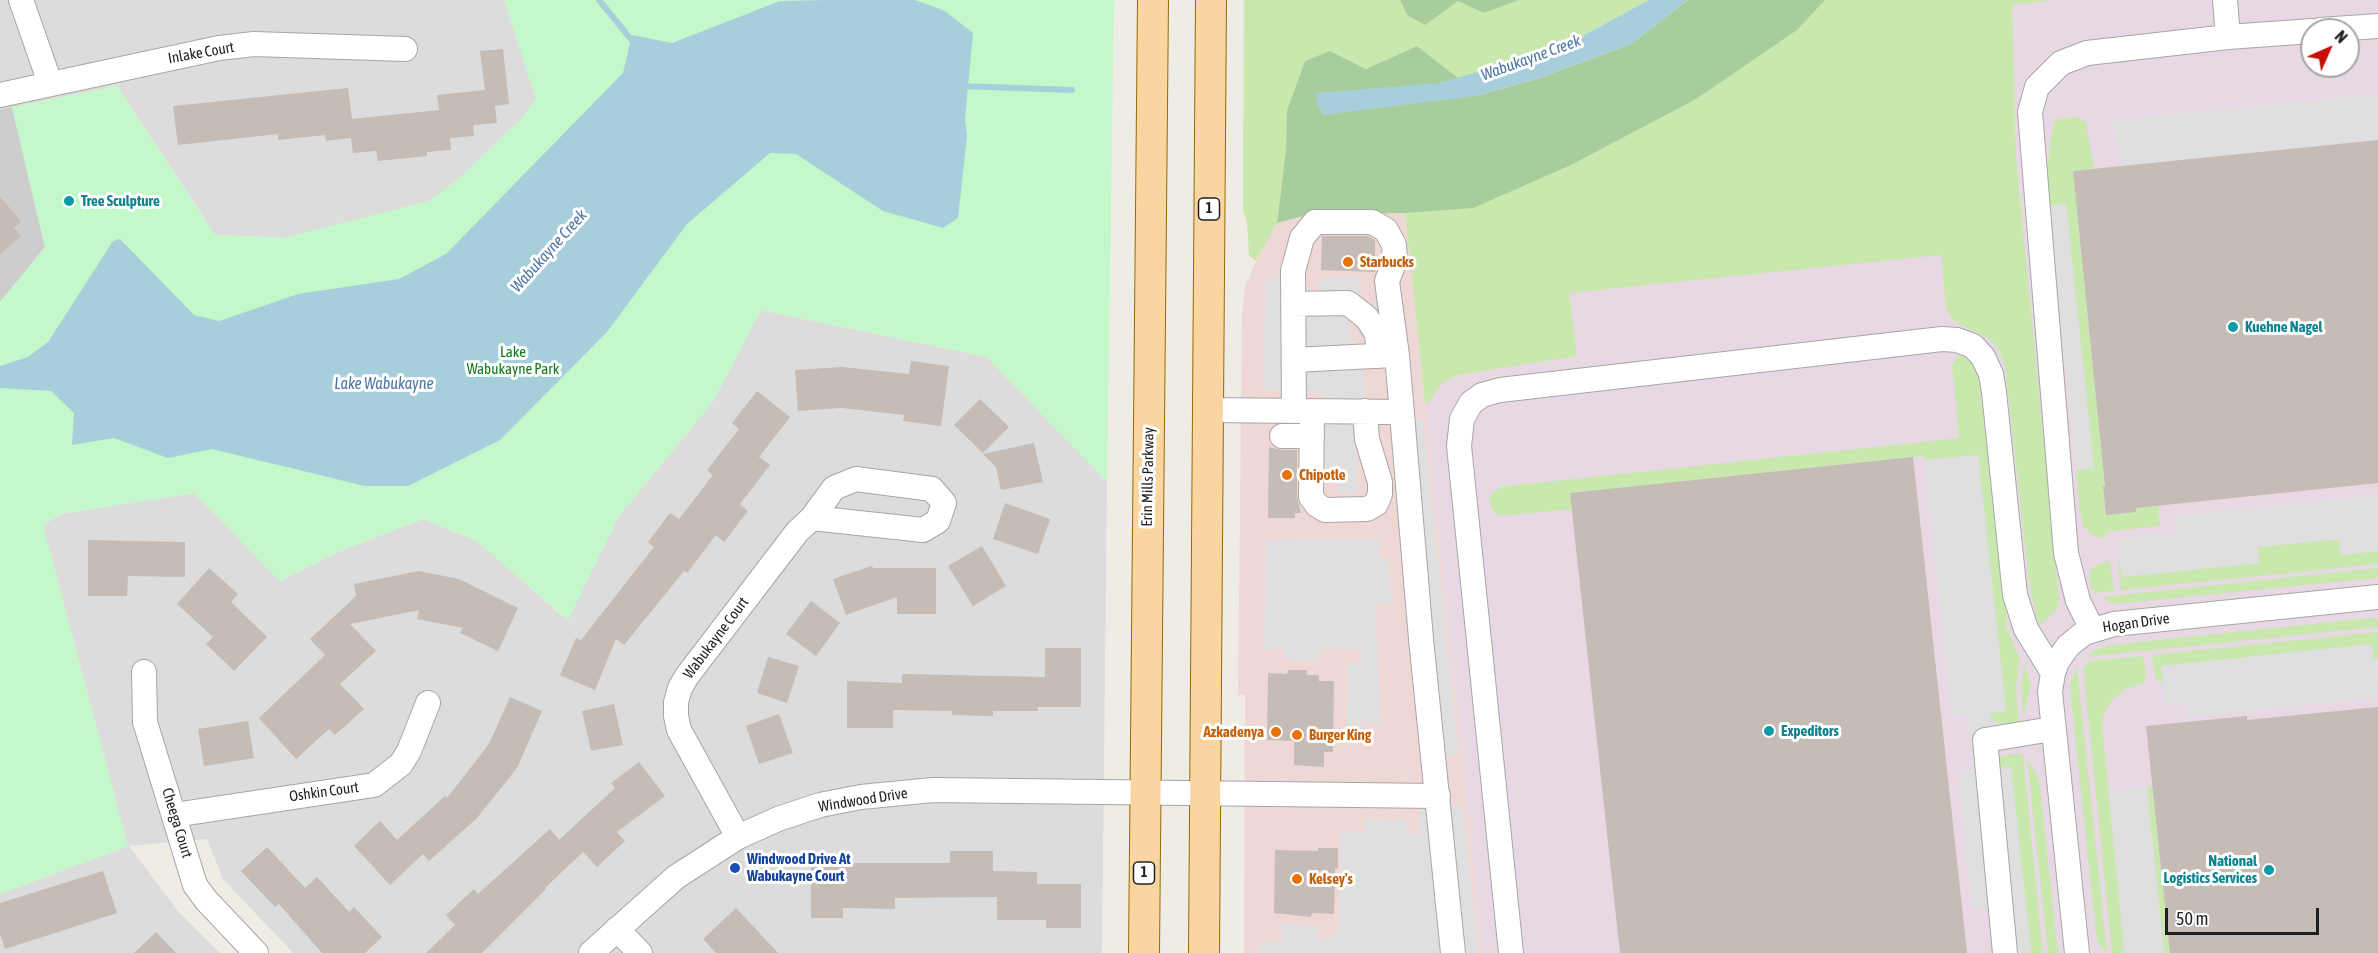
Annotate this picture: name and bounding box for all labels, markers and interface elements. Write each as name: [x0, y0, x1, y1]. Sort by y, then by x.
north arrow: [2300, 18, 2360, 78]
text: N: [2332, 27, 2351, 46]
water label: Wabukayne Creek: [1479, 31, 1583, 85]
street label: Inlake Court: [167, 38, 235, 68]
place label: Tree Sculpture: [81, 192, 160, 210]
marker: Tree Sculpture: [62, 194, 76, 208]
road number: 1: [1198, 198, 1220, 220]
water label: Wabukayne Creek: [507, 206, 591, 296]
place label: Starbucks: [1360, 253, 1414, 271]
marker: Starbucks: [1341, 255, 1355, 269]
place label: Kuehne Nagel: [2245, 318, 2322, 336]
marker: Kuehne Nagel: [2226, 320, 2240, 334]
park label: Lake Wabukayne Park: [467, 343, 559, 378]
water label: Lake Wabukayne: [334, 374, 434, 394]
street label: Erin Mills Parkway: [1138, 427, 1158, 527]
place label: Chipotle: [1299, 466, 1346, 484]
marker: Chipotle: [1280, 468, 1294, 482]
street label: Wabukayne Court: [680, 594, 752, 682]
street label: Hogan Drive: [2101, 609, 2171, 637]
place label: Expeditors: [1781, 722, 1839, 740]
place label: Azkadenya: [1203, 723, 1264, 741]
marker: Expeditors: [1762, 724, 1776, 738]
marker: Azkadenya: [1269, 725, 1283, 739]
place label: Burger King: [1309, 726, 1371, 744]
marker: Burger King: [1290, 728, 1304, 742]
street label: Oshkin Court: [288, 778, 360, 806]
street label: Windwood Drive: [817, 784, 909, 816]
street label: Cheega Court: [158, 786, 196, 860]
place label: Windwood Drive At Wabukayne Court: [747, 850, 851, 885]
place label: National Logistics Services: [2163, 852, 2257, 887]
marker: Windwood Drive At Wabukayne Court: [728, 861, 742, 875]
road number: 1: [1134, 862, 1154, 884]
marker: National Logistics Services: [2262, 863, 2276, 877]
place label: Kelsey's: [1309, 870, 1353, 888]
marker: Kelsey's: [1290, 872, 1304, 886]
scale bar: [2168, 896, 2322, 934]
text: 50 m: [2176, 908, 2208, 929]

